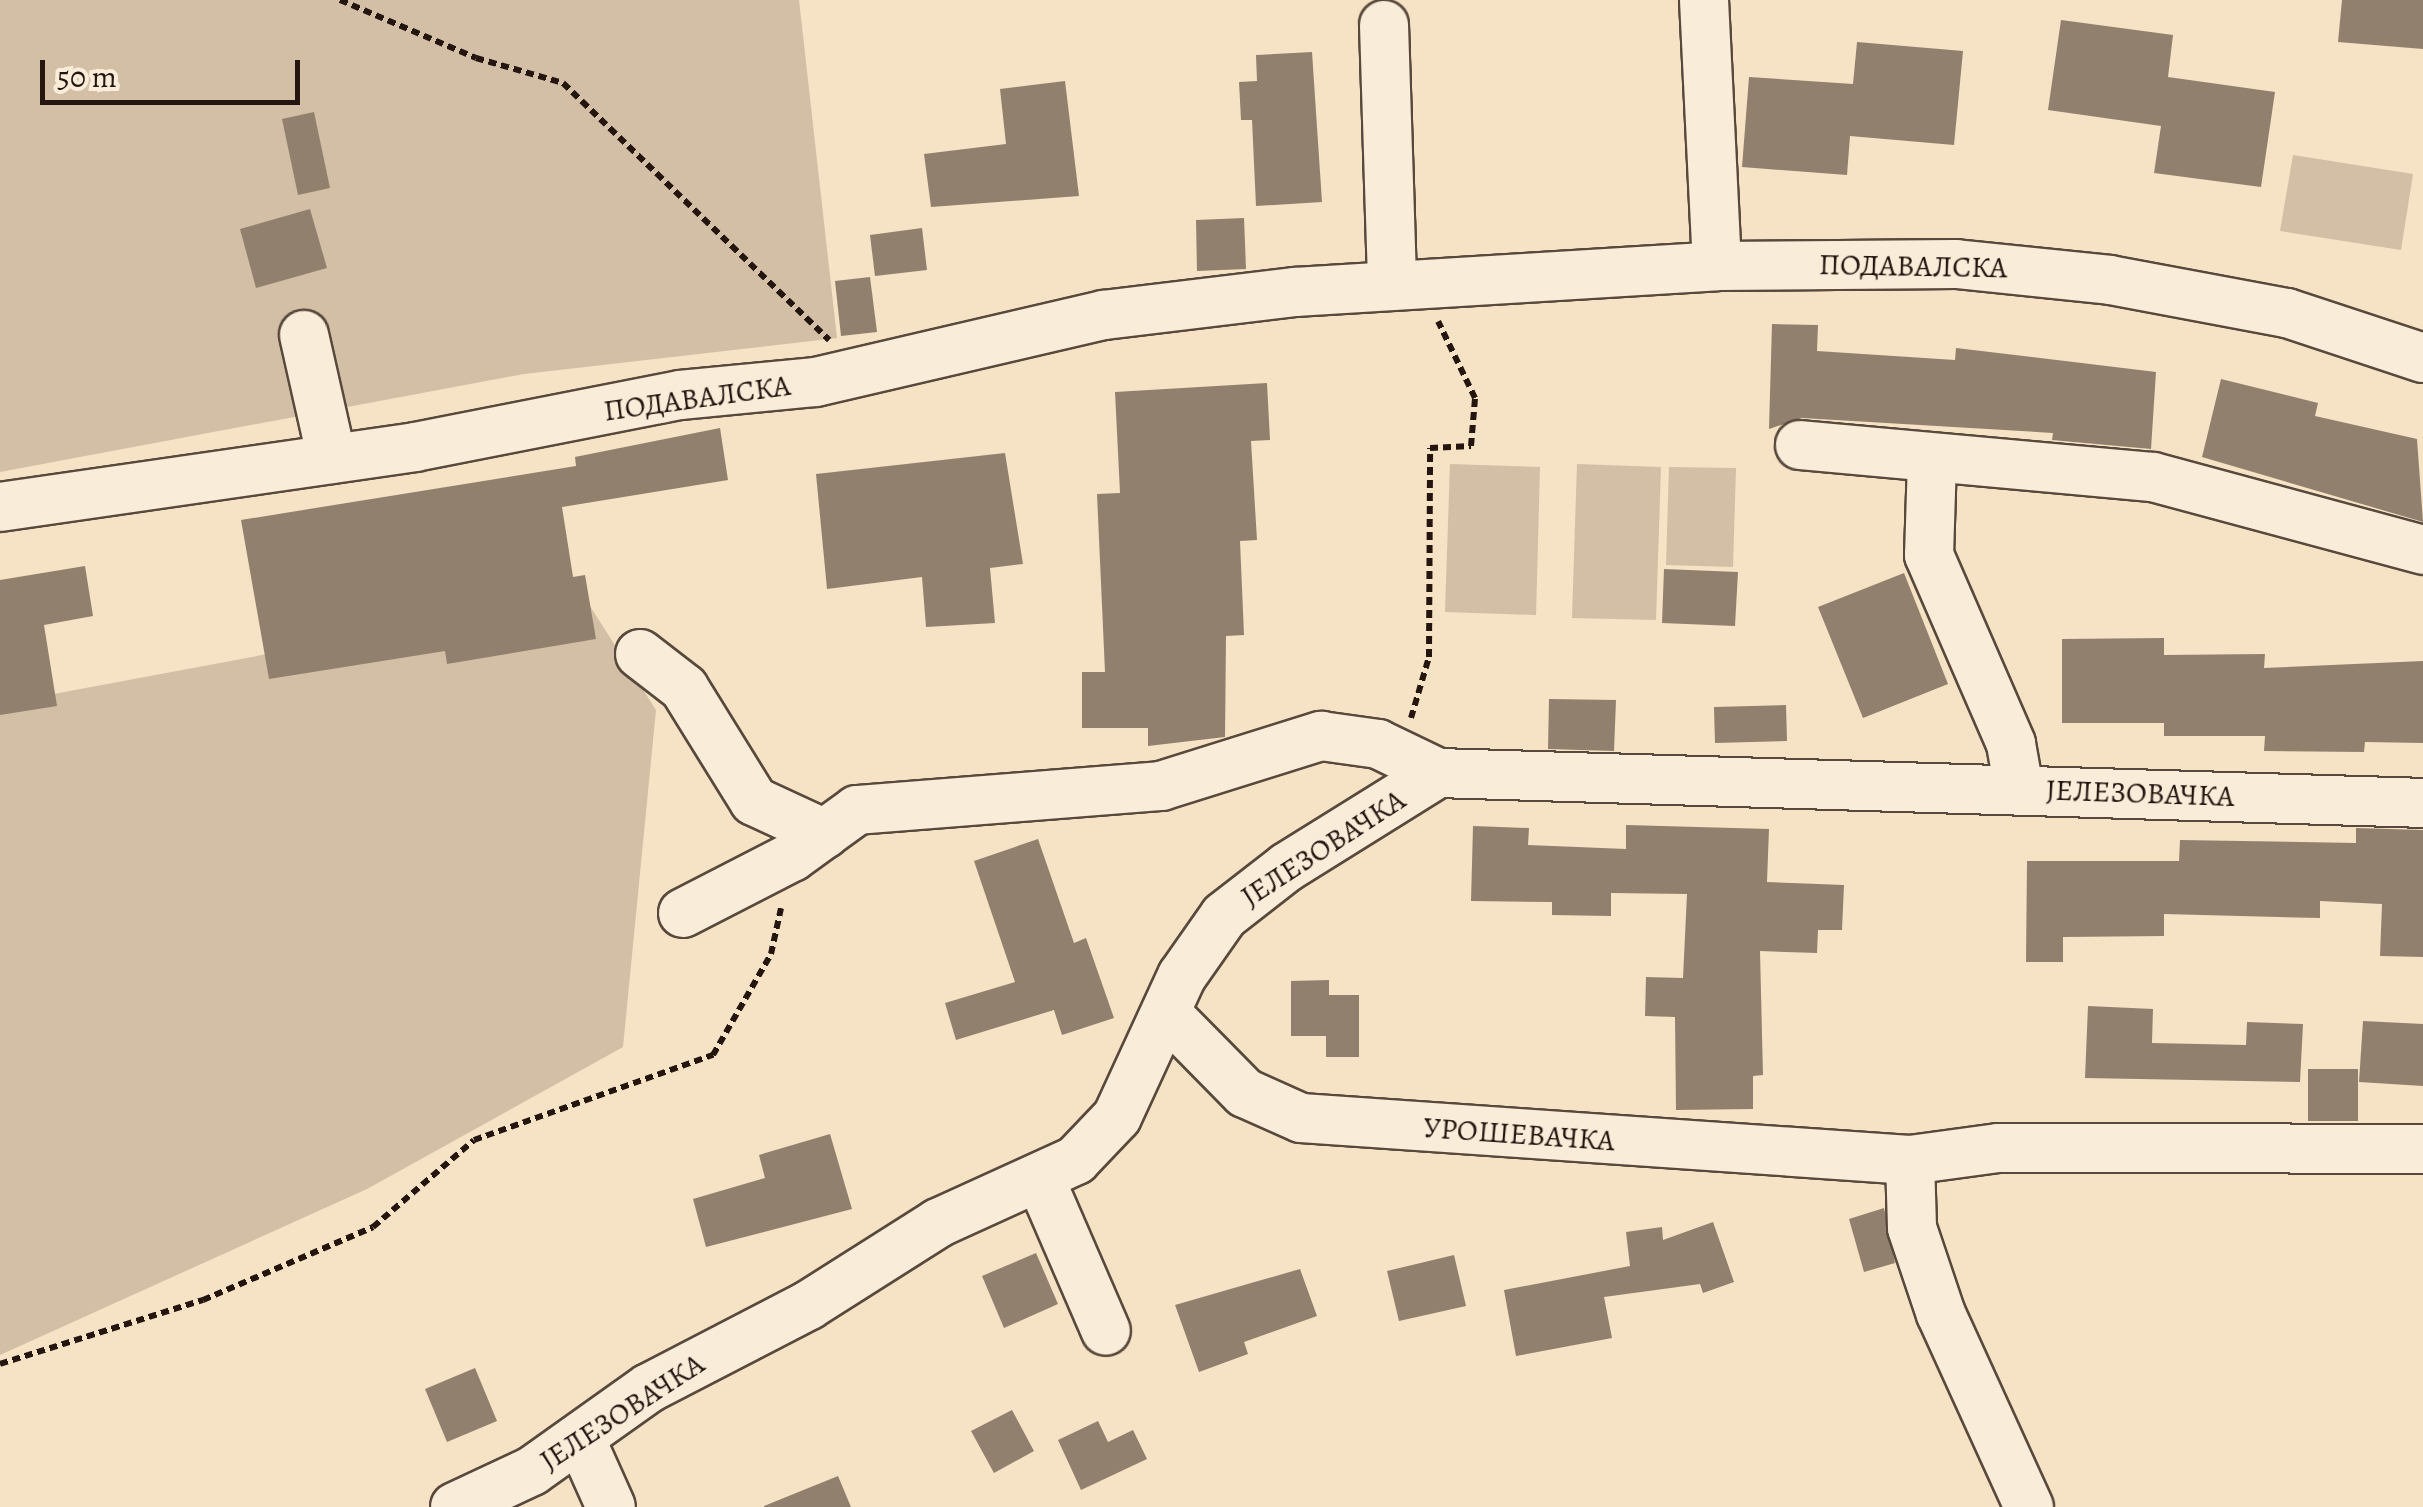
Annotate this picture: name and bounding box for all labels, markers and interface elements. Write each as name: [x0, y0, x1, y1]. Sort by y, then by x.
scale bar: [45, 40, 305, 102]
text: 50 m: [57, 57, 117, 97]
street label: ПОДАВАЛСКА: [1819, 246, 2007, 286]
street label: ПОДАВАЛСКА: [601, 367, 793, 429]
street label: ЈЕЛЕЗОВАЧКА: [2045, 772, 2235, 814]
street label: ЈЕЛЕЗОВАЧКА: [1234, 782, 1412, 914]
street label: УРОШЕВАЧКА: [1422, 1109, 1616, 1159]
street label: ЈЕЛЕЗОВАЧКА: [533, 1346, 711, 1478]

